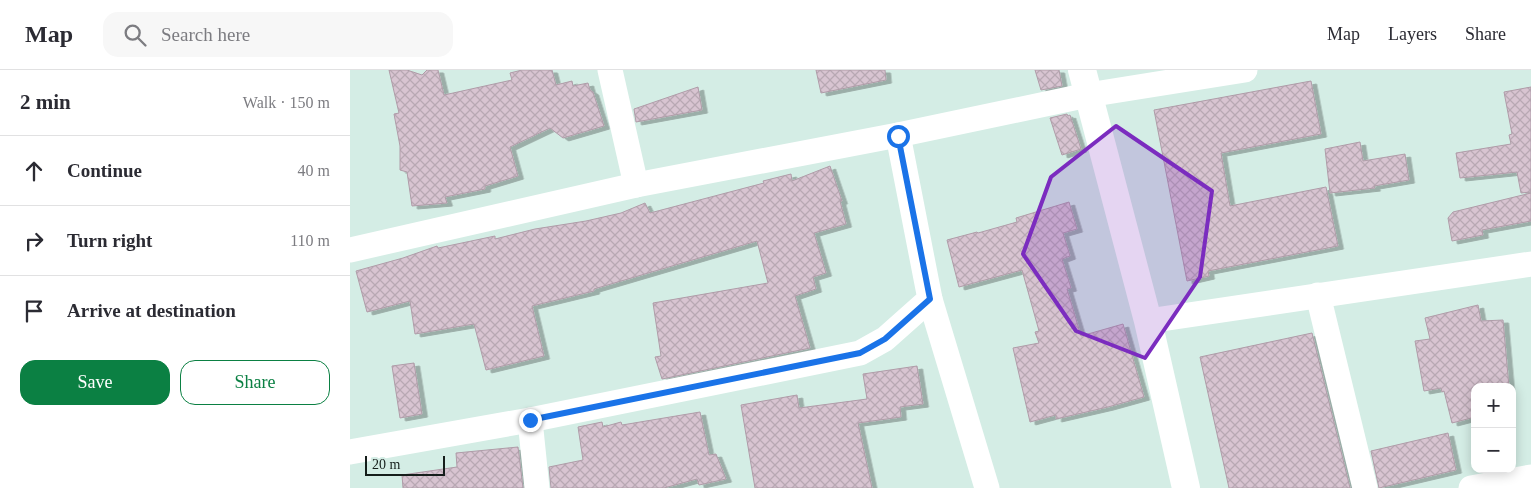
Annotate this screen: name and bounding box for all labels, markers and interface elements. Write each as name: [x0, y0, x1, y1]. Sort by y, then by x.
search box: [103, 12, 453, 57]
text: Map: [25, 21, 73, 47]
icon: search: [121, 21, 149, 49]
text: Search here: [161, 24, 250, 45]
text: Map: [1327, 24, 1360, 44]
text: Layers: [1388, 24, 1437, 44]
text: Share: [1465, 24, 1506, 44]
text: 2 min: [20, 90, 71, 114]
text: Walk · 150 m: [243, 94, 330, 111]
route start: [887, 125, 910, 148]
icon: ahead: [20, 157, 48, 185]
text: Continue: [67, 160, 142, 181]
text: 40 m: [298, 162, 330, 179]
icon: right: [20, 227, 48, 255]
text: Turn right: [67, 230, 152, 251]
text: 110 m: [290, 232, 330, 249]
icon: arrive: [20, 297, 48, 325]
text: Arrive at destination: [67, 300, 236, 321]
button: Save: [20, 360, 170, 405]
button: Share: [180, 360, 330, 405]
map controls: [1471, 383, 1516, 473]
button: +: [1471, 383, 1516, 428]
route end: [519, 409, 542, 432]
button: −: [1471, 428, 1516, 473]
scale bar: [365, 453, 445, 476]
text: 20 m: [372, 457, 400, 472]

